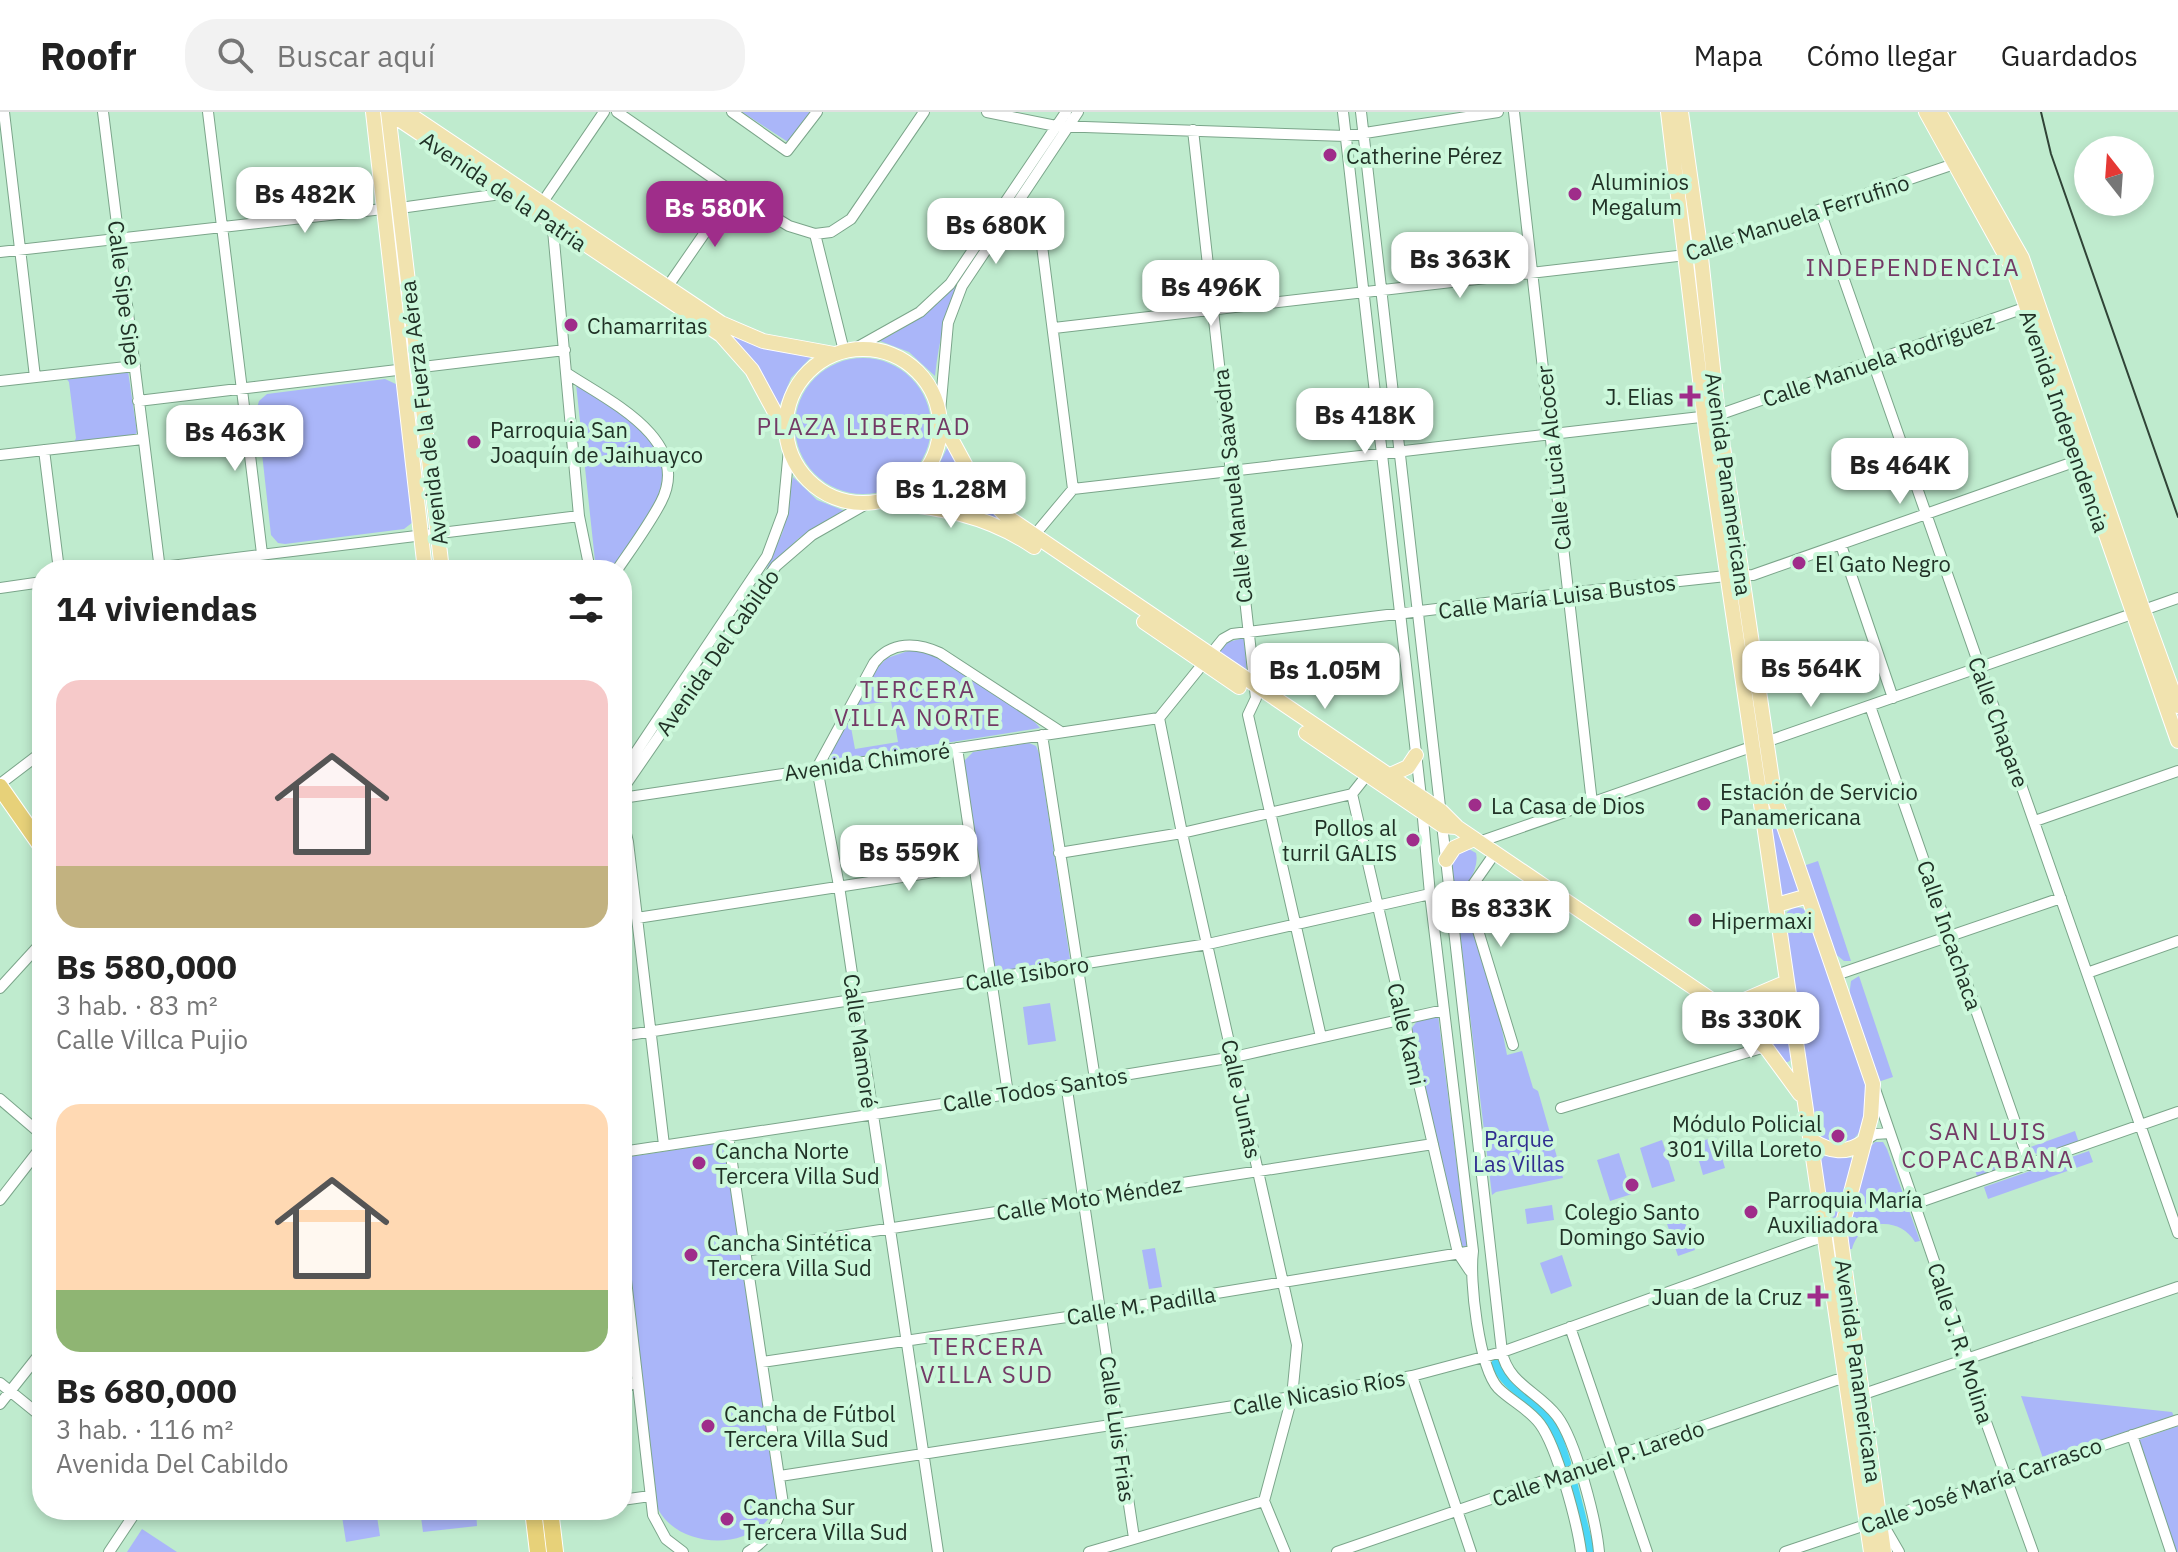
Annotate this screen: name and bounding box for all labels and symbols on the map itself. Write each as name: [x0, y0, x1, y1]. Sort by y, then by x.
street label: Avenida de la Patria: [415, 124, 593, 258]
north arrow: [2074, 136, 2154, 216]
place label: Catherine Pérez: [1346, 141, 1502, 170]
marker: Catherine Pérez: [1321, 146, 1339, 164]
pin: Bs 482K: [231, 167, 379, 235]
place label: Aluminios Megalum: [1591, 167, 1689, 221]
street label: Calle Manuela Ferrufino: [1681, 167, 1913, 267]
pin: Bs 580K: [641, 181, 789, 249]
marker: Aluminios Megalum: [1566, 185, 1584, 203]
pin: Bs 680K: [922, 198, 1070, 266]
street label: Calle Sipe Sipe: [102, 219, 148, 367]
pin: Bs 363K: [1386, 232, 1534, 300]
district label: INDEPENDENCIA: [1805, 251, 2021, 283]
pin: Bs 496K: [1137, 260, 1285, 328]
street label: Avenida de la Fuerza Aérea: [392, 279, 454, 547]
street label: Avenida Independencia: [2013, 306, 2117, 536]
street label: Calle Manuela Rodriguez: [1759, 307, 1997, 413]
place label: Chamarritas: [587, 311, 708, 340]
marker: Chamarritas: [562, 316, 580, 334]
street label: Calle Lucia Alcocer: [1529, 364, 1577, 552]
street label: Calle Manuela Saavedra: [1205, 367, 1259, 605]
street label: Avenida Panamericana: [1699, 371, 1759, 598]
place label: J. Elias: [1605, 382, 1674, 411]
marker: J. Elias: [1681, 387, 1699, 405]
pin: Bs 418K: [1291, 388, 1439, 456]
pin: Bs 463K: [161, 405, 309, 473]
district label: PLAZA LIBERTAD: [756, 410, 972, 442]
place label: Parroquia San Joaquín de Jaihuayco: [490, 415, 703, 469]
marker: Parroquia San Joaquín de Jaihuayco: [465, 433, 483, 451]
pin: Bs 464K: [1826, 438, 1974, 506]
pin: Bs 1.28M: [868, 462, 1034, 530]
place label: El Gato Negro: [1815, 549, 1951, 578]
marker: El Gato Negro: [1790, 554, 1808, 572]
street label: Avenida Del Cabildo: [649, 563, 785, 741]
street label: Calle María Luisa Bustos: [1437, 567, 1677, 625]
pin: Bs 564K: [1737, 641, 1885, 709]
pin: Bs 1.05M: [1242, 643, 1408, 711]
street label: Calle Chapare: [1962, 653, 2036, 791]
district label: TERCERA VILLA NORTE: [834, 673, 1002, 733]
street label: Avenida Chimoré: [782, 735, 952, 787]
place label: Estación de Servicio Panamericana: [1720, 777, 1918, 831]
place label: La Casa de Dios: [1491, 791, 1645, 820]
marker: Estación de Servicio Panamericana: [1695, 795, 1713, 813]
marker: La Casa de Dios: [1466, 796, 1484, 814]
place label: Pollos al turril GALIS: [1282, 813, 1397, 867]
pin: Bs 559K: [835, 825, 983, 893]
marker: Pollos al turril GALIS: [1404, 831, 1422, 849]
street label: Calle Incachaca: [1911, 856, 1989, 1014]
pin: Bs 833K: [1427, 881, 1575, 949]
place label: Hipermaxi: [1711, 906, 1813, 935]
marker: Hipermaxi: [1686, 911, 1704, 929]
street label: Calle Isiboro: [963, 949, 1091, 997]
street label: Calle Mamoré: [837, 972, 885, 1110]
street label: Calle Kami: [1381, 980, 1433, 1088]
pin: Bs 330K: [1677, 992, 1825, 1060]
street label: Calle Juntas: [1215, 1037, 1269, 1161]
street label: Calle Todos Santos: [941, 1060, 1129, 1118]
place label: Módulo Policial 301 Villa Loreto: [1666, 1109, 1822, 1163]
district label: SAN LUIS COPACABANA: [1901, 1115, 2075, 1175]
park label: Parque Las Villas: [1473, 1124, 1565, 1178]
marker: Módulo Policial 301 Villa Loreto: [1829, 1127, 1847, 1145]
place label: Cancha Norte Tercera Villa Sud: [715, 1136, 880, 1190]
marker: Cancha Norte Tercera Villa Sud: [690, 1154, 708, 1172]
street label: Calle Moto Méndez: [994, 1169, 1184, 1227]
marker: Colegio Santo Domingo Savio: [1623, 1176, 1641, 1194]
place label: Parroquia María Auxiliadora: [1767, 1185, 1923, 1239]
place label: Colegio Santo Domingo Savio: [1559, 1197, 1705, 1251]
marker: Parroquia María Auxiliadora: [1742, 1203, 1760, 1221]
place label: Cancha Sintética Tercera Villa Sud: [707, 1228, 872, 1282]
marker: Cancha Sintética Tercera Villa Sud: [682, 1246, 700, 1264]
street label: Avenida Panamericana: [1829, 1258, 1889, 1485]
street label: Calle J. R. Molina: [1921, 1259, 2001, 1427]
street label: Calle M. Padilla: [1065, 1279, 1218, 1331]
place label: Juan de la Cruz: [1651, 1282, 1802, 1311]
marker: Juan de la Cruz: [1809, 1287, 1827, 1305]
district label: TERCERA VILLA SUD: [920, 1330, 1054, 1390]
street label: Calle Luis Frias: [1093, 1354, 1143, 1504]
street label: Calle Nicasio Ríos: [1230, 1363, 1408, 1421]
place label: Cancha de Fútbol Tercera Villa Sud: [724, 1399, 895, 1453]
street label: Calle Manuel P. Laredo: [1488, 1413, 1708, 1513]
marker: Cancha de Fútbol Tercera Villa Sud: [699, 1417, 717, 1435]
street label: Calle José María Carrasco: [1856, 1430, 2106, 1540]
place label: Cancha Sur Tercera Villa Sud: [743, 1492, 908, 1546]
marker: Cancha Sur Tercera Villa Sud: [718, 1510, 736, 1528]

